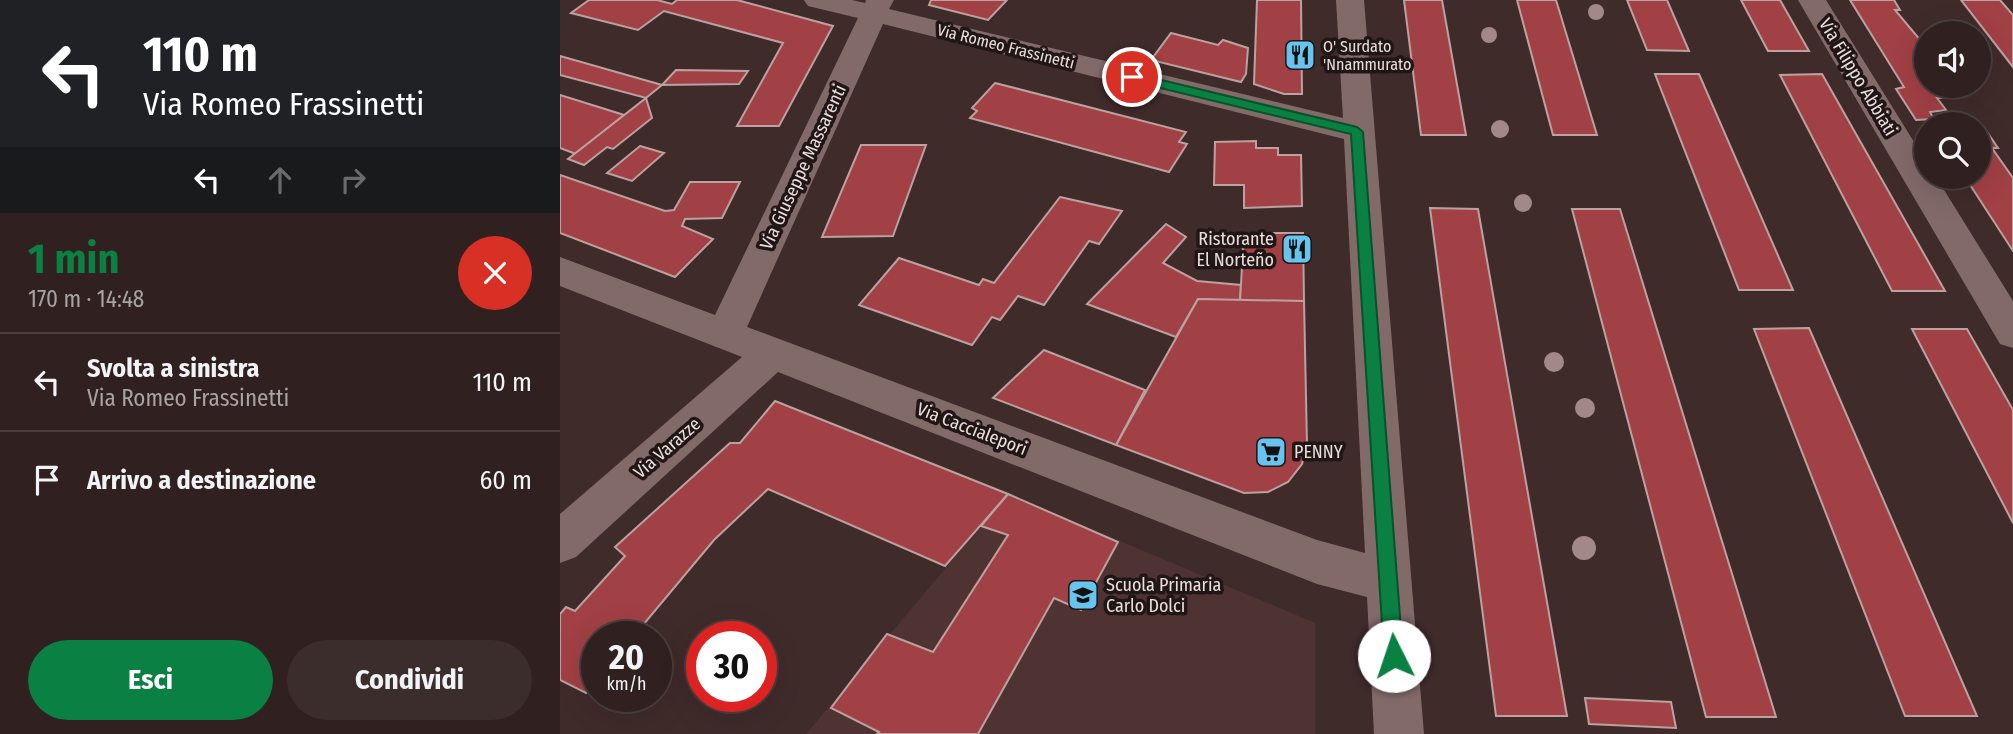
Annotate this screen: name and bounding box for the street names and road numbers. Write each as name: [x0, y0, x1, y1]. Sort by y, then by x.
street label: Via Filippo Abbiati: [1814, 14, 1902, 140]
street label: Via Romeo Frassinetti: [935, 20, 1076, 73]
street label: Via Giuseppe Massarenti: [755, 81, 851, 253]
street label: Via Caccialepori: [914, 398, 1030, 460]
street label: Via Varazze: [629, 413, 705, 483]

